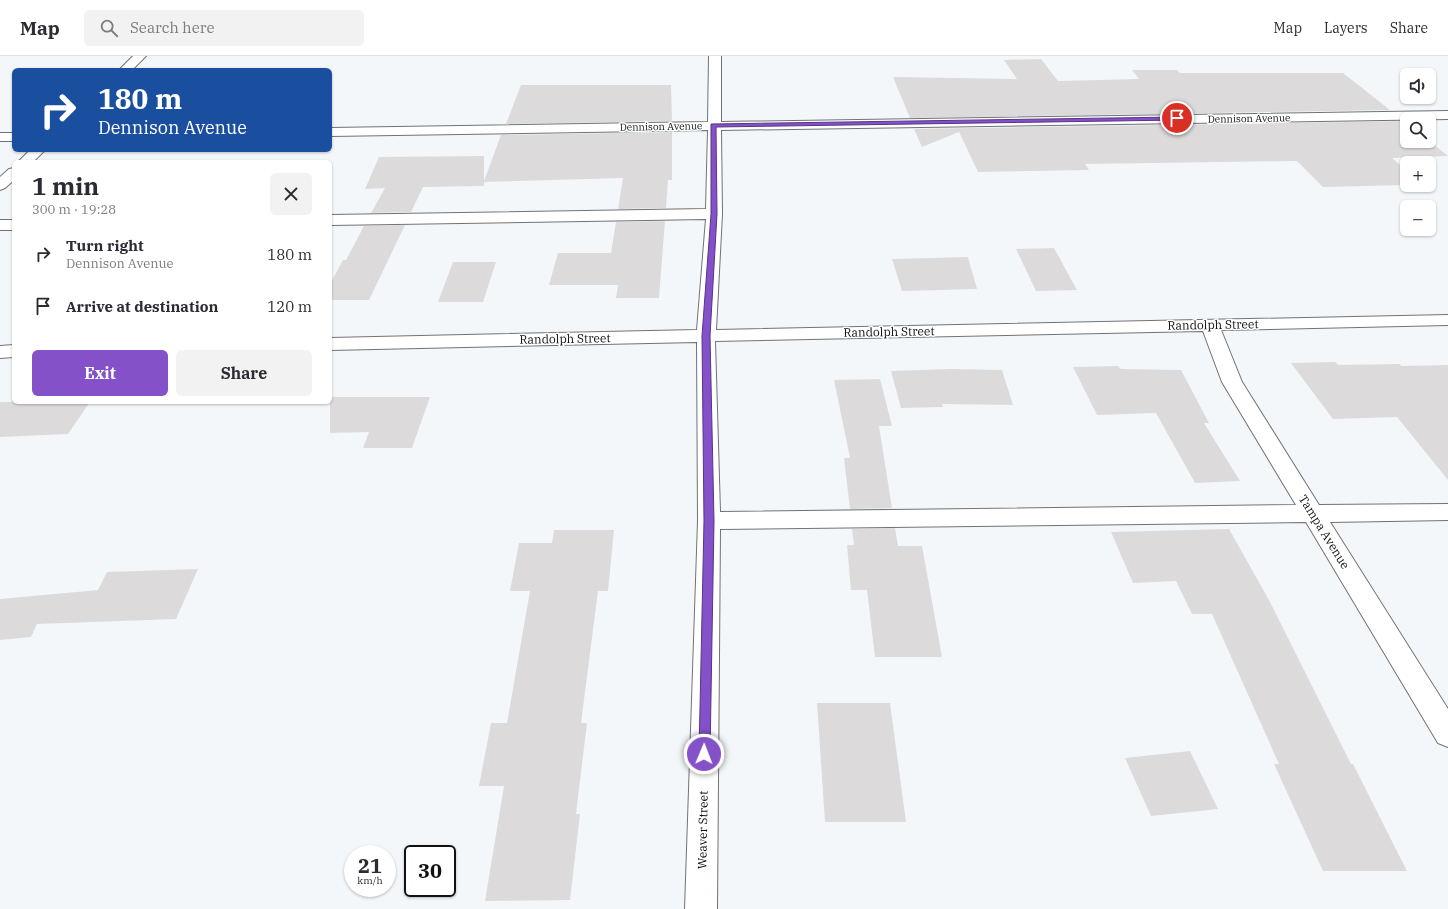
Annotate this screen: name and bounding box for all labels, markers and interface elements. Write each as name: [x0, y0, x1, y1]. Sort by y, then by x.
search box: [84, 10, 364, 46]
text: Map: [20, 16, 60, 40]
icon: search: [98, 17, 120, 39]
text: Search here: [130, 18, 214, 37]
text: Map: [1274, 19, 1302, 37]
text: Layers: [1324, 19, 1368, 37]
text: Share: [1390, 19, 1428, 37]
map controls: [1400, 68, 1436, 236]
button: sound: [1400, 68, 1436, 104]
text: 180 m: [98, 80, 182, 117]
icon: right: [32, 84, 84, 136]
pin: [1160, 101, 1194, 135]
icon: arrive: [1166, 107, 1188, 129]
street label: Dennison Avenue: [1208, 111, 1290, 126]
button: search: [1400, 112, 1436, 148]
text: Dennison Avenue: [98, 116, 247, 139]
street label: Dennison Avenue: [620, 119, 702, 134]
button: +: [1400, 156, 1436, 192]
text: 1 min: [32, 170, 99, 202]
button: close: [270, 173, 312, 215]
button: −: [1400, 200, 1436, 236]
text: 300 m · 19:28: [32, 201, 116, 218]
text: Turn right: [66, 236, 144, 255]
icon: right: [32, 243, 54, 265]
text: 180 m: [267, 245, 312, 264]
text: Dennison Avenue: [66, 255, 174, 272]
icon: arrive: [32, 295, 54, 317]
text: Arrive at destination: [66, 297, 218, 316]
text: 120 m: [267, 297, 312, 316]
street label: Randolph Street: [1167, 316, 1259, 333]
street label: Randolph Street: [843, 323, 935, 340]
street label: Randolph Street: [519, 330, 611, 347]
button: Exit: [32, 350, 168, 396]
button: Share: [176, 350, 312, 396]
street label: Tampa Avenue: [1296, 492, 1353, 571]
position arrow: [683, 733, 725, 775]
street label: Weaver Street: [694, 791, 711, 869]
speed limit sign: 30: [404, 845, 456, 897]
text: 21: [358, 852, 382, 879]
text: km/h: [357, 874, 383, 887]

